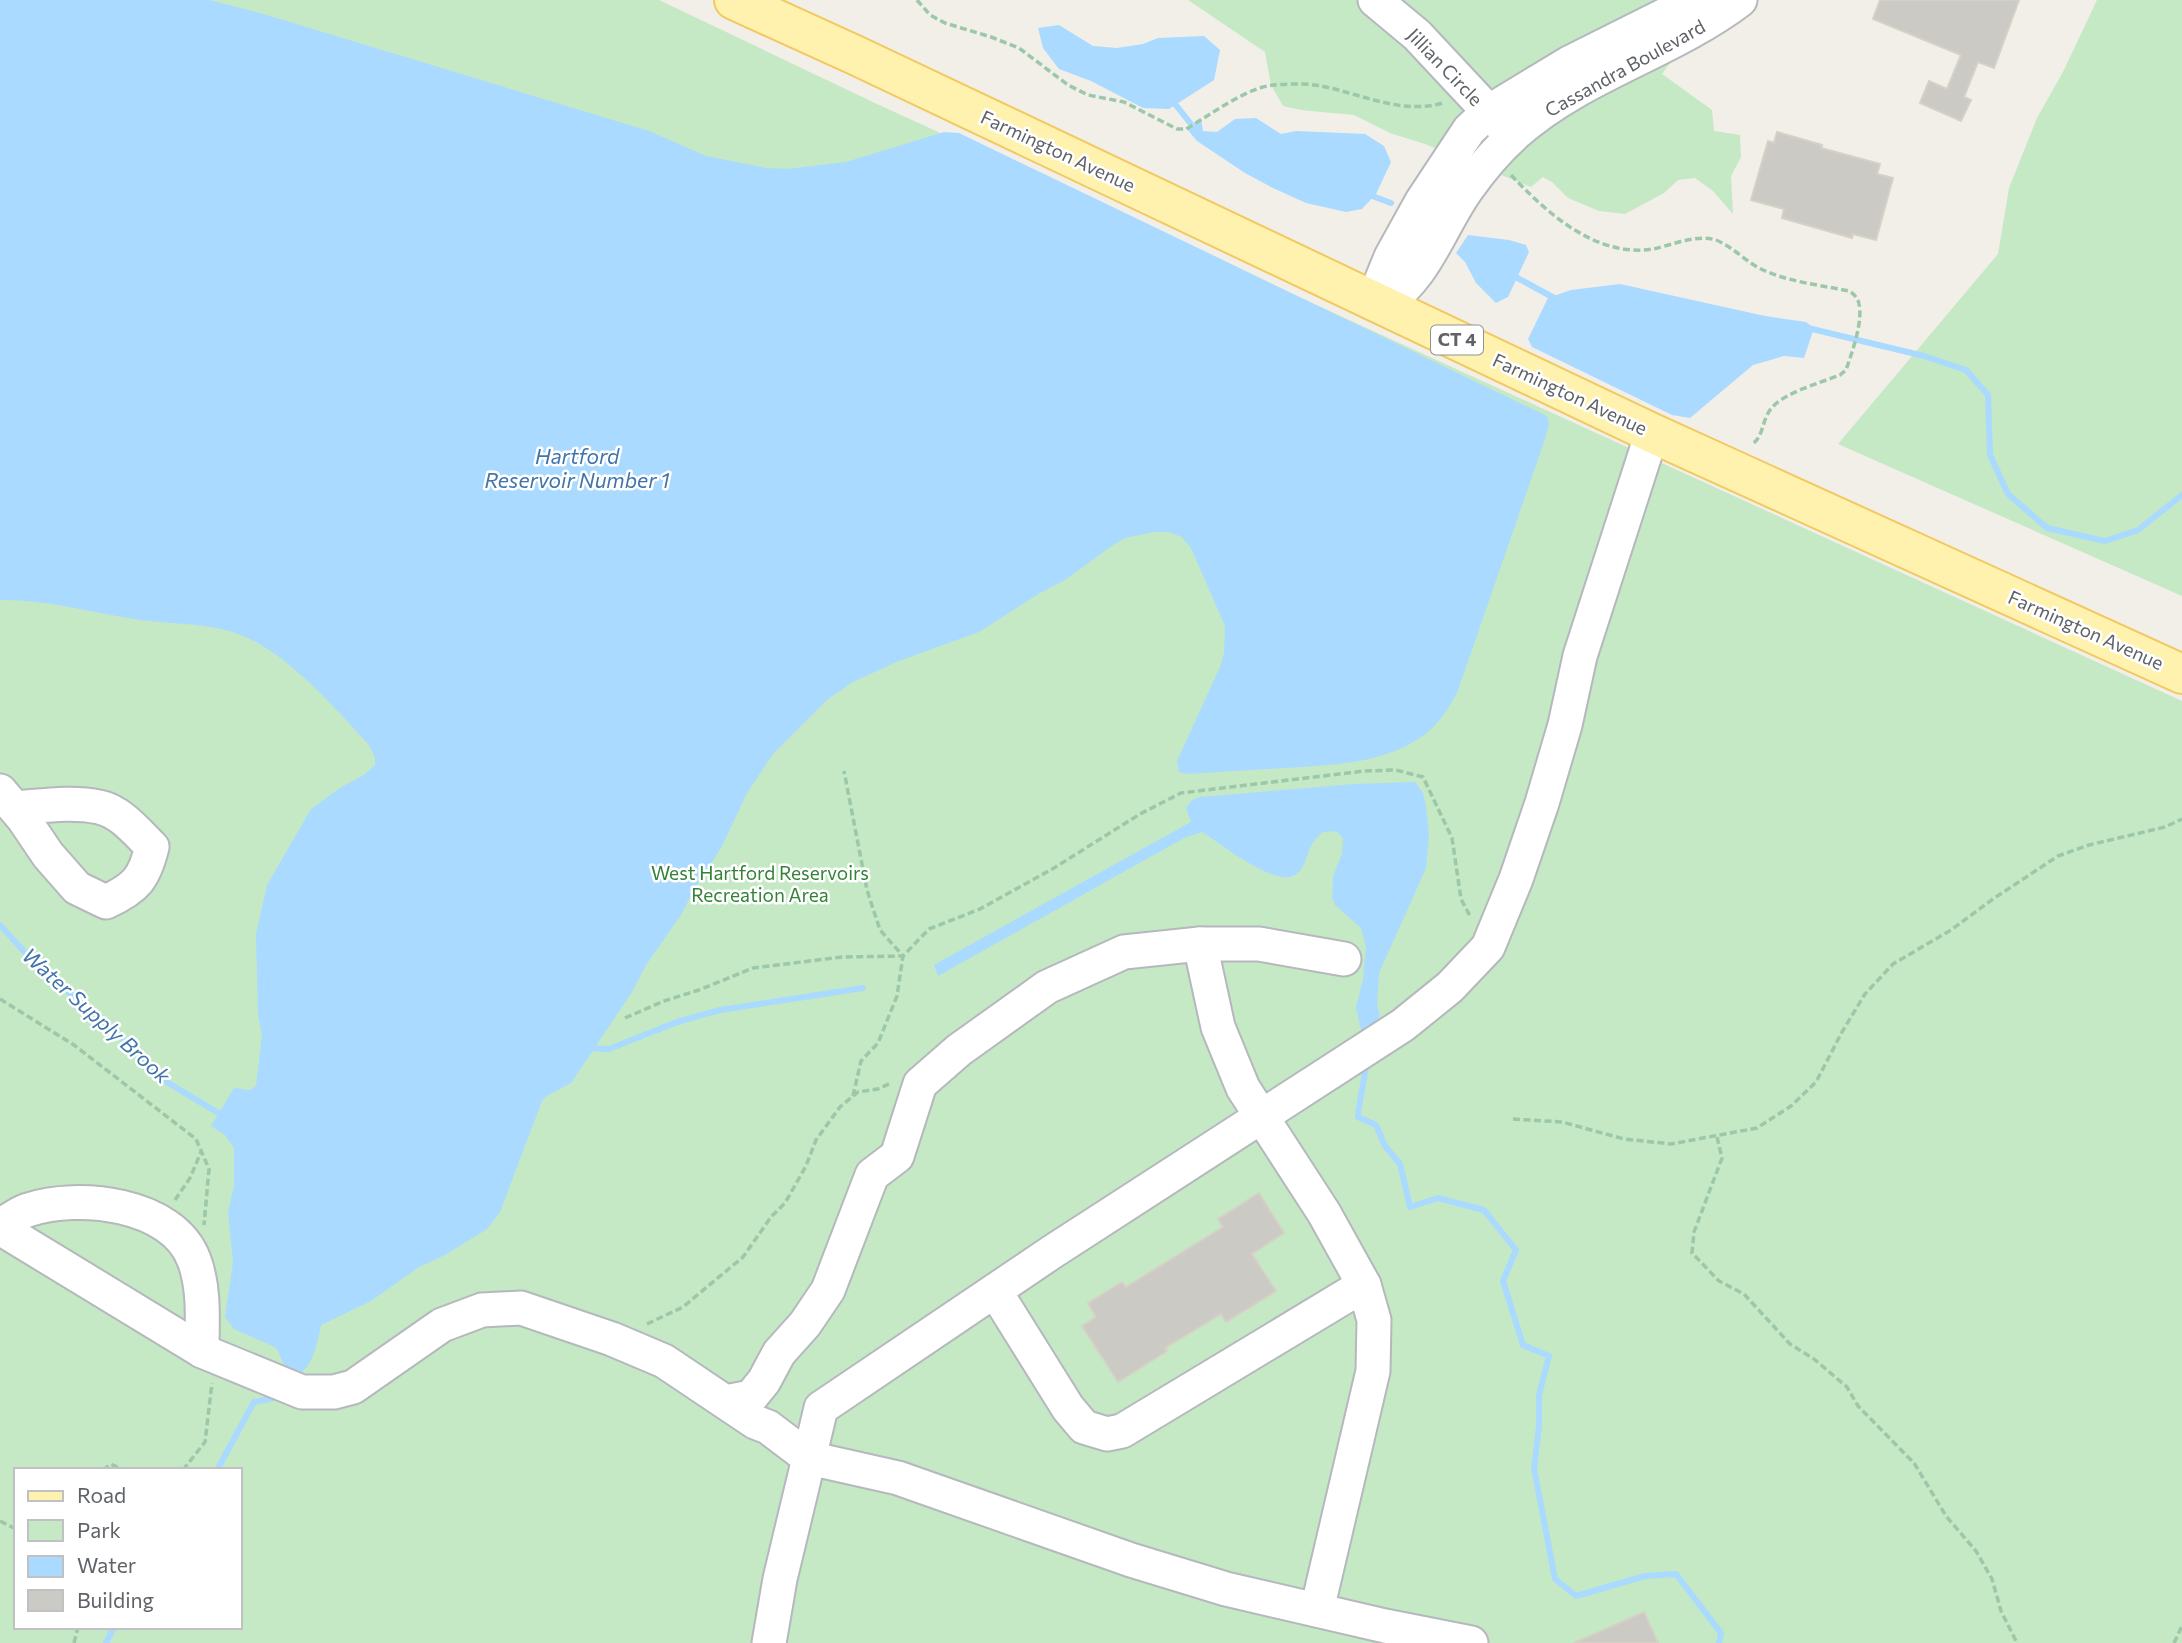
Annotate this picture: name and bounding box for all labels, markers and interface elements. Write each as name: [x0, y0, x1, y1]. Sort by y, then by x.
street label: Cassandra Boulevard: [1541, 14, 1709, 121]
street label: Jillian Circle: [1403, 23, 1488, 110]
street label: Farmington Avenue: [977, 105, 1139, 196]
road number: CT 4: [1431, 326, 1483, 354]
street label: Farmington Avenue: [1489, 348, 1651, 439]
water label: Hartford Reservoir Number 1: [484, 443, 670, 492]
street label: Farmington Avenue: [2005, 585, 2167, 674]
park label: West Hartford Reservoirs Recreation Area: [651, 861, 869, 906]
water label: Water Supply Brook: [18, 942, 177, 1088]
legend: [14, 1468, 242, 1629]
text: Road: [77, 1482, 126, 1507]
text: Park: [77, 1517, 121, 1542]
text: Water: [77, 1552, 136, 1577]
text: Building: [77, 1587, 154, 1612]

